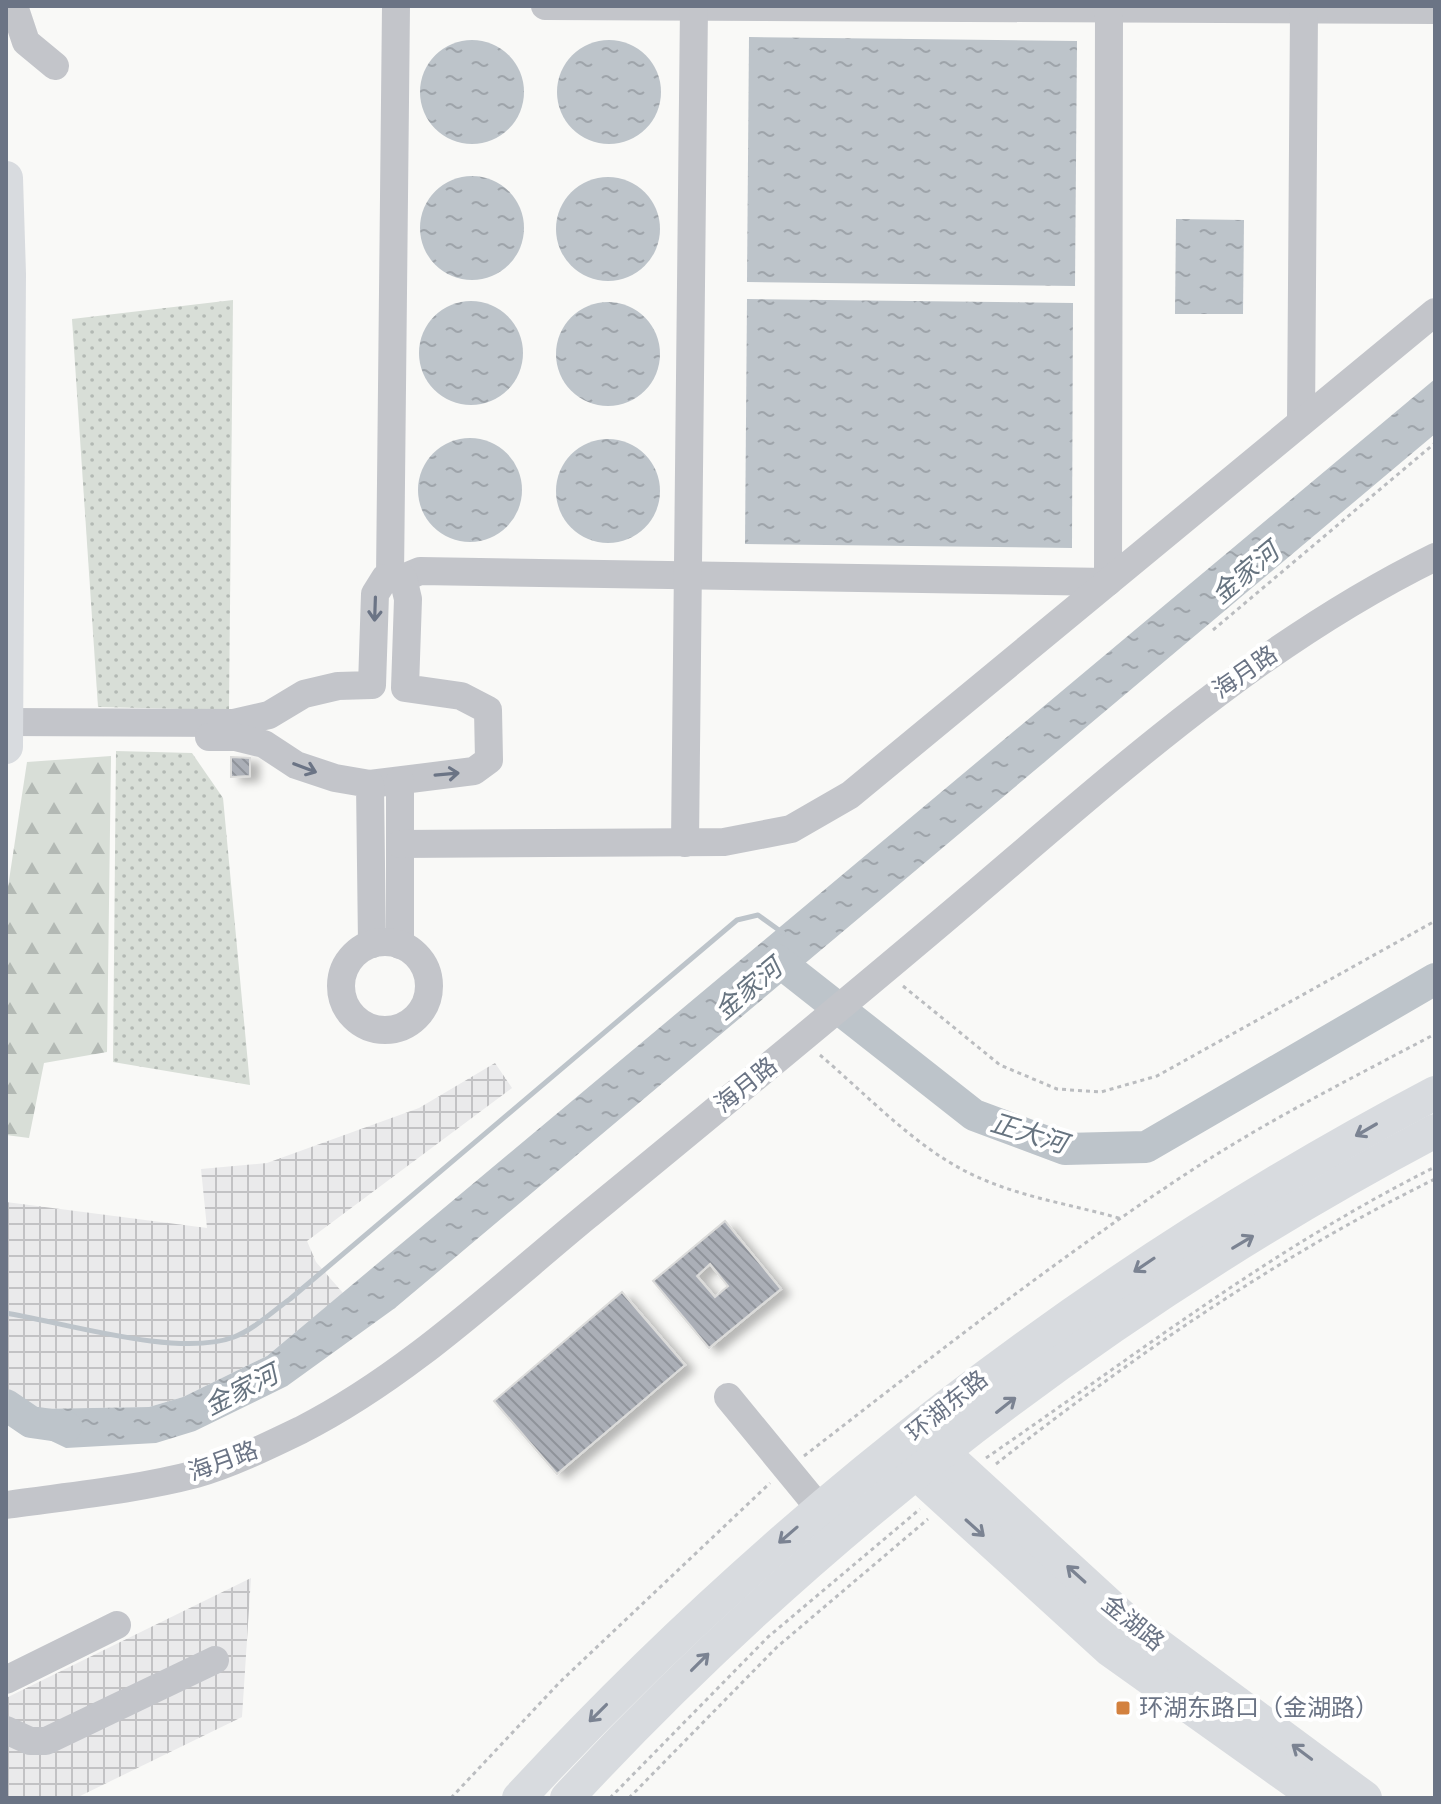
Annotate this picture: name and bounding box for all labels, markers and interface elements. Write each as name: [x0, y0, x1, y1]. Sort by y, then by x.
water label: 金家河: [1205, 532, 1288, 610]
one-way arrow: [367, 595, 382, 622]
street label: 海月路: [1207, 639, 1282, 703]
one-way arrow: [293, 762, 317, 776]
one-way arrow: [433, 766, 460, 781]
water label: 金家河: [708, 948, 791, 1026]
street label: 海月路: [709, 1051, 782, 1118]
water label: 正大河: [987, 1106, 1076, 1160]
one-way arrow: [1355, 1122, 1378, 1138]
one-way arrow: [1231, 1234, 1254, 1250]
one-way arrow: [1134, 1257, 1156, 1273]
water label: 金家河: [199, 1356, 287, 1421]
street label: 环湖东路: [900, 1364, 992, 1446]
one-way arrow: [995, 1396, 1016, 1414]
street label: 海月路: [184, 1435, 261, 1486]
one-way arrow: [964, 1518, 984, 1536]
one-way arrow: [779, 1526, 799, 1544]
one-way arrow: [1066, 1565, 1086, 1583]
street label: 金湖路: [1097, 1589, 1170, 1656]
one-way arrow: [690, 1652, 709, 1672]
place label: 环湖东路口（金湖路）: [1139, 1693, 1379, 1721]
marker: 环湖东路口（金湖路）: [1114, 1699, 1132, 1717]
one-way arrow: [589, 1702, 609, 1722]
one-way arrow: [1292, 1743, 1313, 1760]

